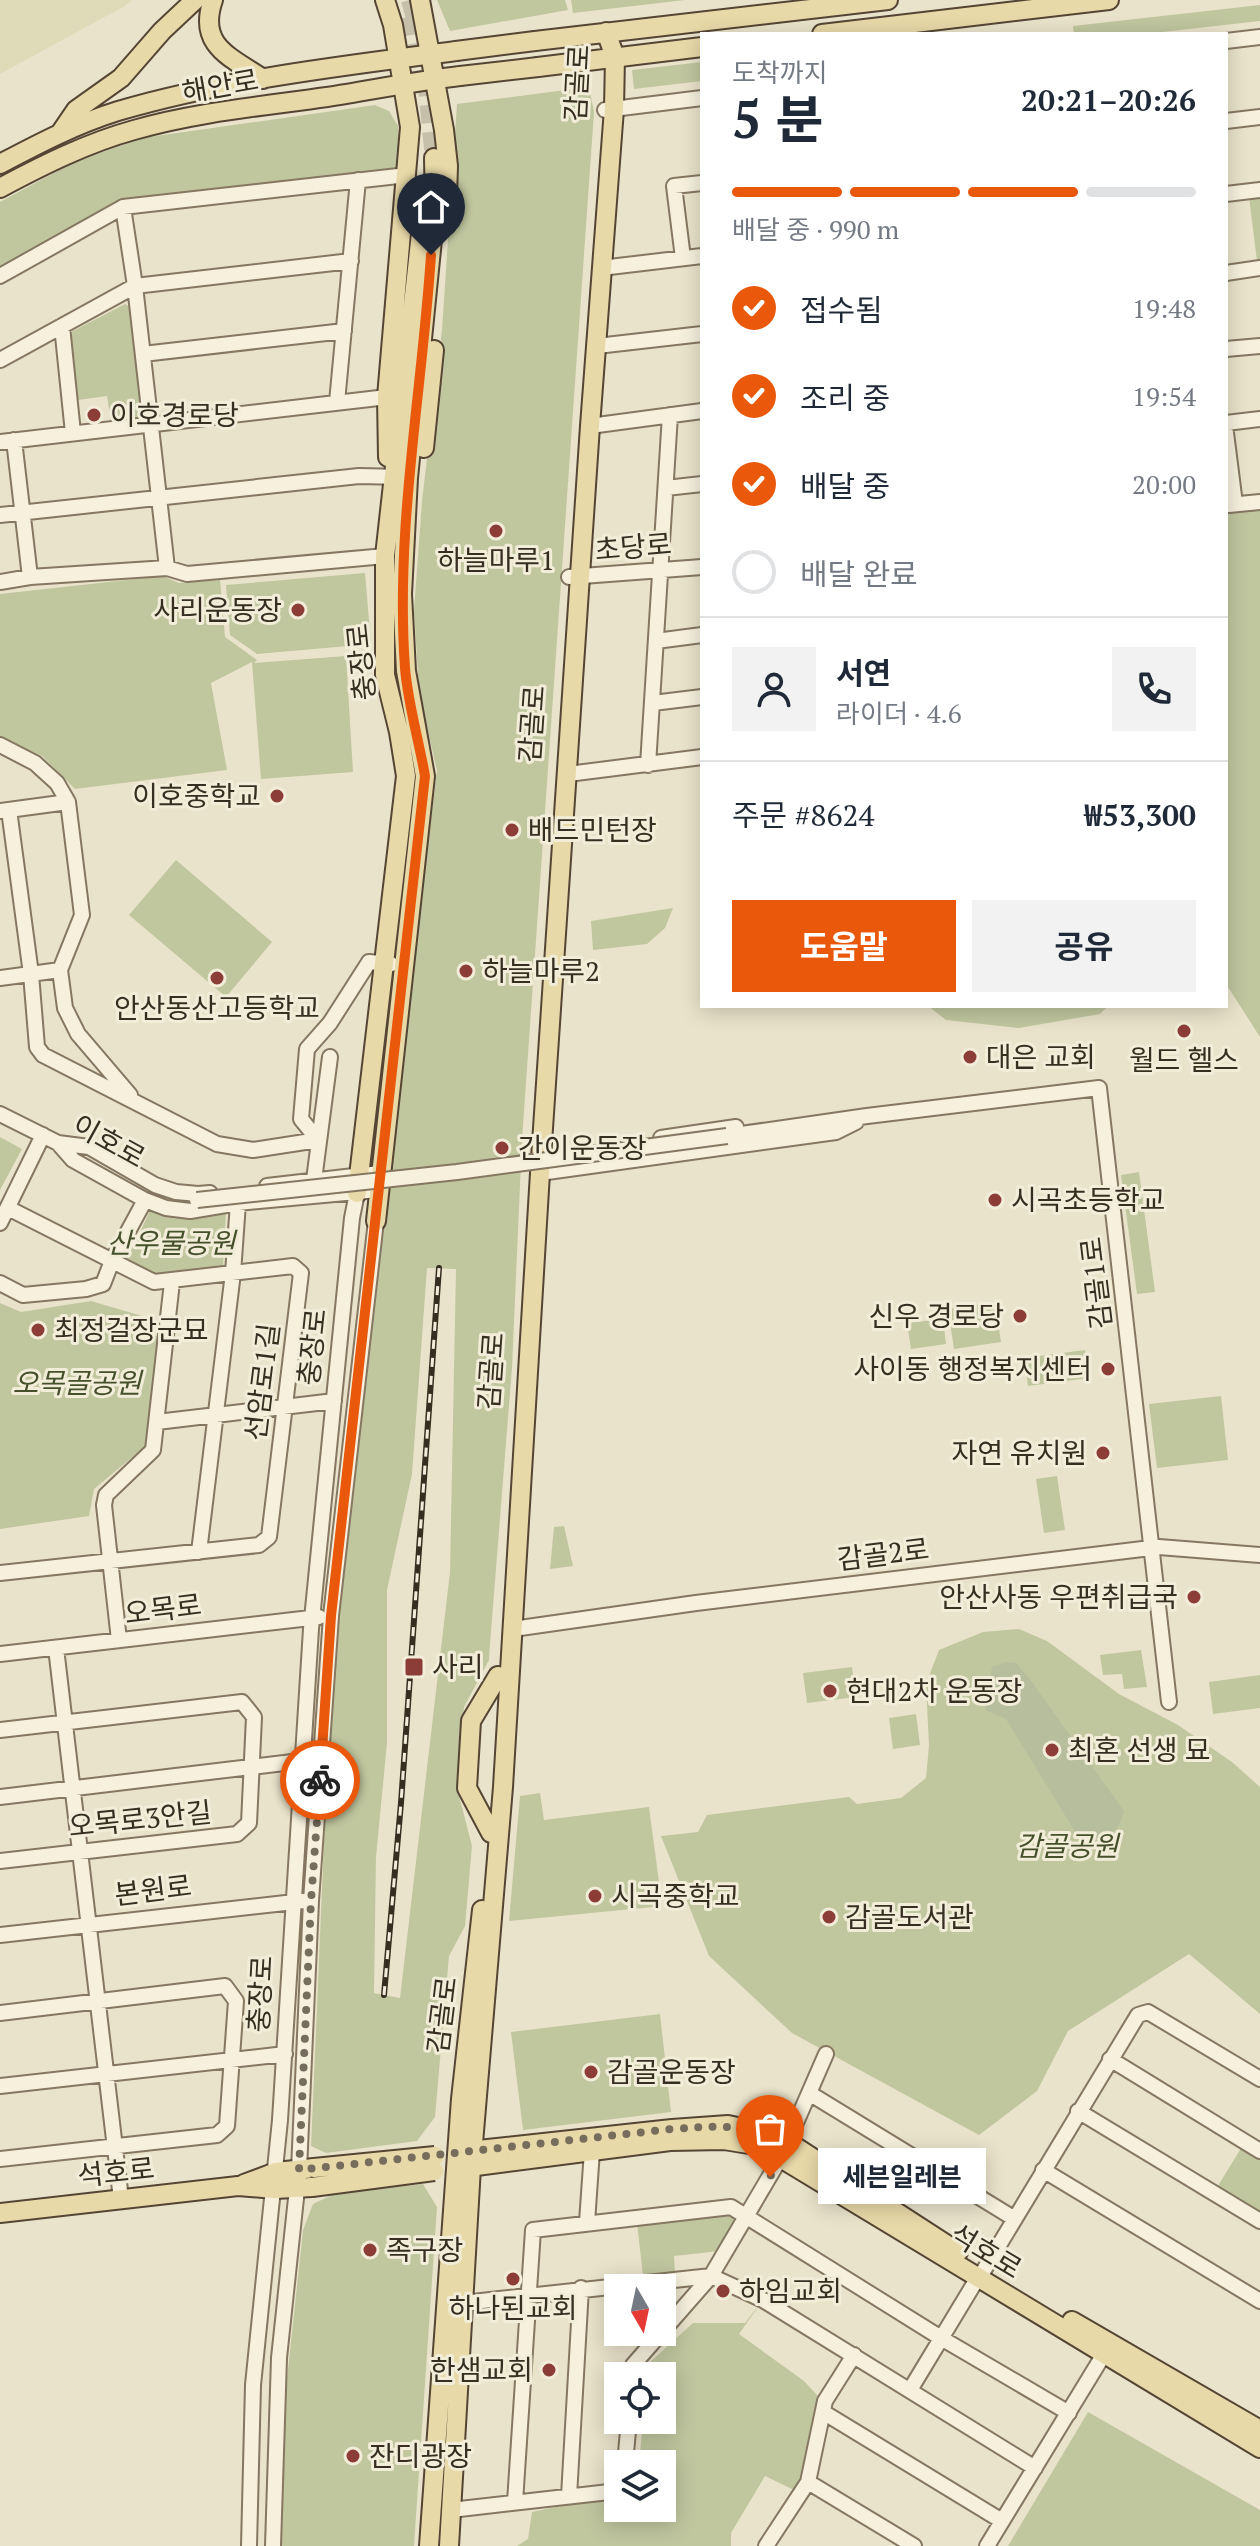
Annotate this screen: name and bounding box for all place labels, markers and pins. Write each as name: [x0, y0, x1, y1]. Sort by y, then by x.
pin: [397, 173, 465, 255]
place label: 이호경로당: [110, 396, 239, 433]
marker: 이호경로당: [85, 406, 103, 424]
marker: 하늘마루1: [487, 522, 505, 540]
place label: 하늘마루1: [437, 541, 555, 578]
place label: 사리운동장: [153, 591, 282, 628]
marker: 사리운동장: [289, 601, 307, 619]
place label: 이호중학교: [132, 777, 261, 814]
marker: 이호중학교: [268, 787, 286, 805]
place label: 배드민턴장: [528, 811, 657, 848]
marker: 배드민턴장: [503, 821, 521, 839]
place label: 하늘마루2: [482, 952, 600, 989]
marker: 하늘마루2: [457, 962, 475, 980]
marker: 안산동산고등학교: [208, 969, 226, 987]
place label: 안산동산고등학교: [114, 989, 320, 1026]
marker: 월드 헬스: [1175, 1022, 1193, 1040]
place label: 대은 교회: [986, 1038, 1096, 1075]
place label: 월드 헬스: [1129, 1041, 1239, 1078]
marker: 대은 교회: [961, 1048, 979, 1066]
place label: 간이운동장: [518, 1129, 647, 1166]
marker: 간이운동장: [493, 1139, 511, 1157]
place label: 시곡초등학교: [1011, 1181, 1166, 1218]
marker: 시곡초등학교: [986, 1191, 1004, 1209]
place label: 신우 경로당: [868, 1297, 1004, 1334]
marker: 신우 경로당: [1011, 1307, 1029, 1325]
place label: 최정걸장군묘: [54, 1311, 209, 1348]
marker: 최정걸장군묘: [29, 1321, 47, 1339]
place label: 사이동 행정복지센터: [853, 1350, 1092, 1387]
marker: 사이동 행정복지센터: [1099, 1360, 1117, 1378]
place label: 자연 유치원: [951, 1434, 1087, 1471]
marker: 자연 유치원: [1094, 1444, 1112, 1462]
place label: 안산사동 우편취급국: [939, 1578, 1178, 1615]
marker: 안산사동 우편취급국: [1185, 1588, 1203, 1606]
place label: 사리: [432, 1648, 484, 1685]
marker: 사리: [403, 1656, 425, 1678]
place label: 현대2차 운동장: [846, 1672, 1022, 1709]
marker: 현대2차 운동장: [821, 1682, 839, 1700]
place label: 최혼 선생 묘: [1068, 1731, 1210, 1768]
marker: 최혼 선생 묘: [1043, 1741, 1061, 1759]
place label: 시곡중학교: [611, 1877, 740, 1914]
marker: 시곡중학교: [586, 1887, 604, 1905]
place label: 감골도서관: [845, 1898, 974, 1935]
marker: 감골도서관: [820, 1908, 838, 1926]
place label: 감골운동장: [607, 2053, 736, 2090]
marker: 감골운동장: [582, 2063, 600, 2081]
pin: [736, 2095, 804, 2177]
callout: 세븐일레븐: [818, 2149, 986, 2205]
place label: 족구장: [386, 2231, 463, 2268]
marker: 족구장: [361, 2241, 379, 2259]
marker: 하나된교회: [504, 2270, 522, 2288]
place label: 하임교회: [739, 2272, 842, 2309]
marker: 하임교회: [714, 2282, 732, 2300]
place label: 하나된교회: [449, 2289, 577, 2326]
place label: 한샘교회: [430, 2351, 533, 2388]
marker: 한샘교회: [540, 2361, 558, 2379]
place label: 잔디광장: [369, 2437, 472, 2474]
marker: 잔디광장: [344, 2447, 362, 2465]

